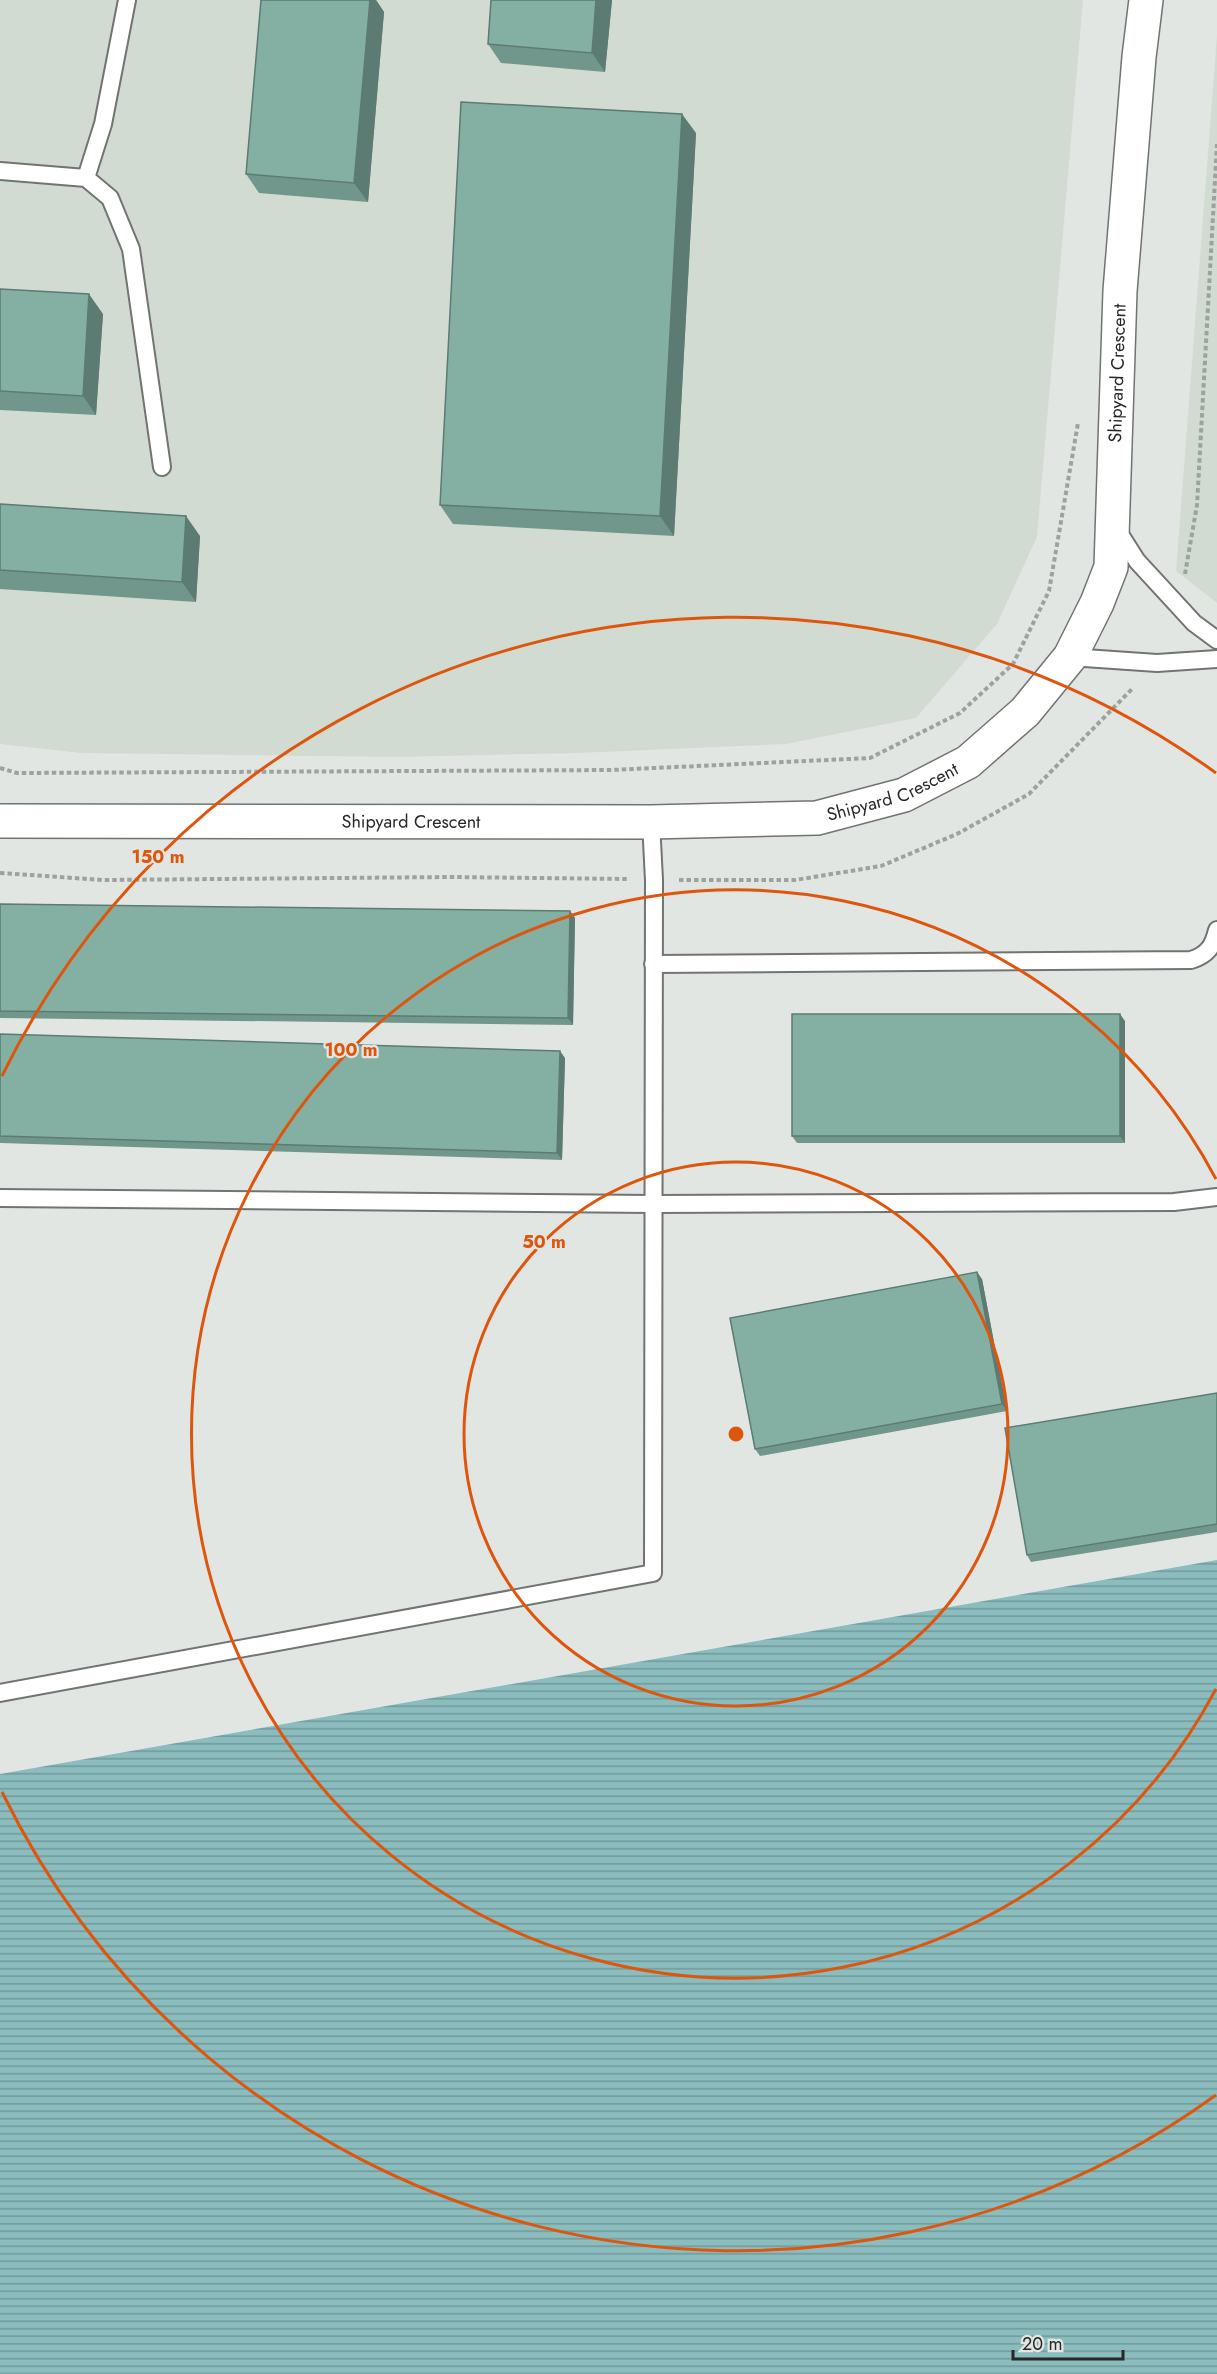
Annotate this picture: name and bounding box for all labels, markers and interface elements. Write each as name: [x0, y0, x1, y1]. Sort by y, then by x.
street label: Shipyard Crescent: [1102, 303, 1133, 443]
street label: Shipyard Crescent: [824, 756, 963, 828]
street label: Shipyard Crescent: [342, 809, 481, 835]
text: 150 m: [132, 844, 184, 870]
text: 100 m: [324, 1037, 378, 1063]
text: 50 m: [522, 1229, 566, 1255]
centre of rings: [726, 1424, 746, 1444]
scale bar: [1013, 2323, 1122, 2361]
text: 20 m: [1022, 2331, 1062, 2357]

